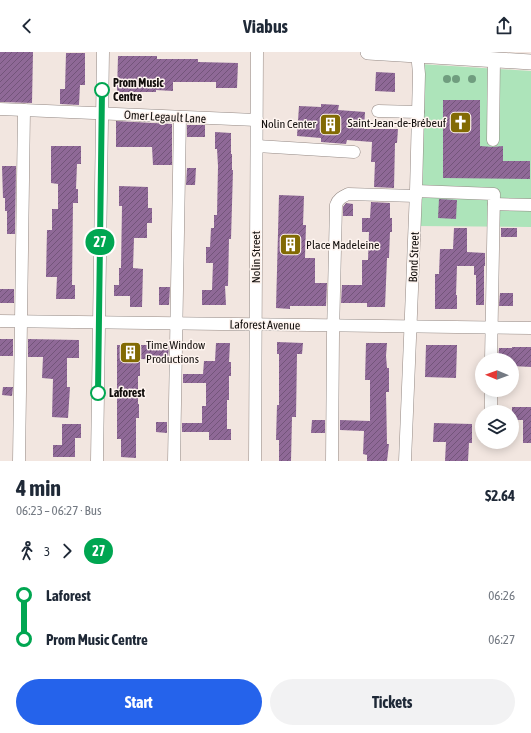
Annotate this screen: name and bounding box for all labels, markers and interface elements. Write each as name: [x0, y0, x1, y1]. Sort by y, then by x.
icon: back: [16, 15, 38, 37]
icon: share: [493, 15, 515, 37]
text: Viabus: [243, 16, 288, 37]
place label: Prom Music Centre: [113, 76, 164, 104]
marker: Prom Music Centre: [94, 82, 110, 98]
street label: Omer Legault Lane: [123, 108, 207, 126]
church icon: Saint-Jean-de-Brébeuf: [448, 110, 474, 136]
building icon: Nolin Center: [318, 111, 344, 137]
place label: Saint-Jean-de-Brébeuf: [348, 116, 447, 130]
place label: Nolin Center: [261, 117, 316, 131]
line badge: 27: [82, 229, 118, 255]
street label: Nolin Street: [249, 230, 263, 283]
street label: Bond Street: [406, 231, 422, 283]
building icon: Place Madeleine: [278, 232, 304, 258]
text: 27: [93, 234, 107, 250]
place label: Place Madeleine: [306, 238, 379, 252]
street label: Laforest Avenue: [230, 317, 300, 333]
place label: Time Window Productions: [146, 338, 205, 366]
building icon: Time Window Productions: [117, 339, 143, 365]
north arrow: [475, 353, 519, 397]
map controls: [475, 353, 519, 449]
marker: Laforest: [90, 385, 106, 401]
place label: Laforest: [109, 386, 145, 400]
button: layers: [475, 405, 519, 449]
text: 4 min: [16, 475, 61, 501]
text: $2.64: [485, 487, 515, 504]
text: 06:23 – 06:27 · Bus: [16, 503, 102, 518]
icon: walk: [16, 540, 38, 562]
icon: forward: [56, 540, 78, 562]
text: 27: [92, 543, 105, 559]
text: 3: [44, 544, 50, 559]
text: Laforest: [46, 587, 91, 604]
text: 06:26: [488, 588, 515, 603]
text: Prom Music Centre: [46, 631, 148, 648]
text: 06:27: [488, 632, 515, 647]
button: Start: [16, 679, 262, 725]
button: Tickets: [270, 679, 515, 725]

